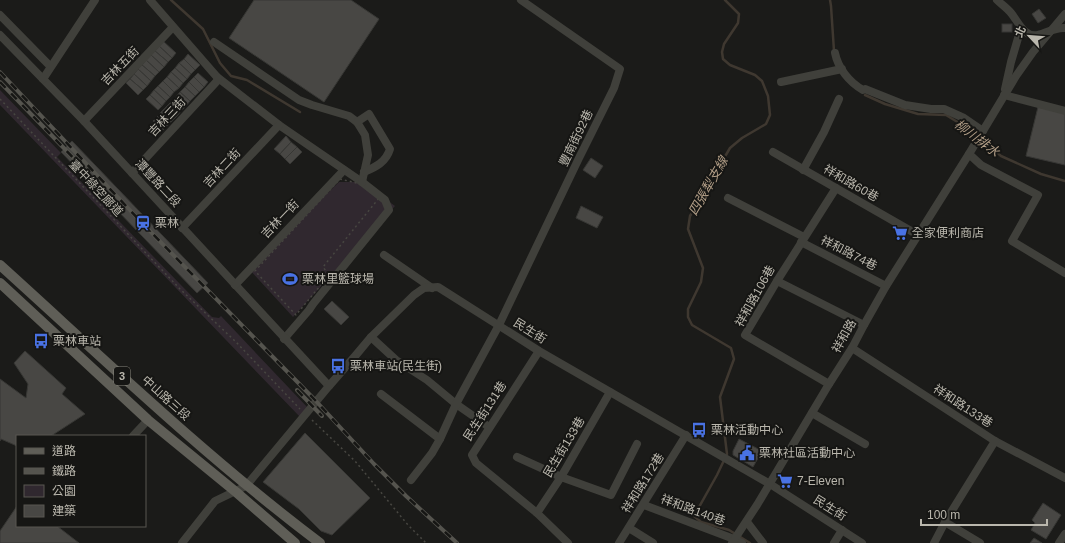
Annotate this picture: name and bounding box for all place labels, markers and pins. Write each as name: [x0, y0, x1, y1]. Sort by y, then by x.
station icon: 栗林: [134, 214, 152, 232]
place label: 栗林: [155, 216, 179, 230]
supermarket icon: 全家便利商店: [891, 224, 909, 242]
place label: 全家便利商店: [912, 226, 984, 240]
sports icon: 栗林里籃球場: [281, 270, 299, 288]
place label: 栗林里籃球場: [302, 272, 374, 286]
bus stop icon: 栗林車站: [32, 332, 50, 350]
place label: 栗林車站: [53, 334, 101, 348]
bus stop icon: 栗林車站(民生街): [329, 357, 347, 375]
place label: 栗林車站(民生街): [350, 359, 442, 373]
bus stop icon: 栗林活動中心: [690, 421, 708, 439]
place label: 栗林活動中心: [711, 423, 783, 437]
public building icon: 栗林社區活動中心: [738, 444, 756, 462]
place label: 栗林社區活動中心: [759, 446, 855, 460]
supermarket icon: 7-Eleven: [776, 472, 794, 490]
place label: 7-Eleven: [797, 474, 844, 488]

